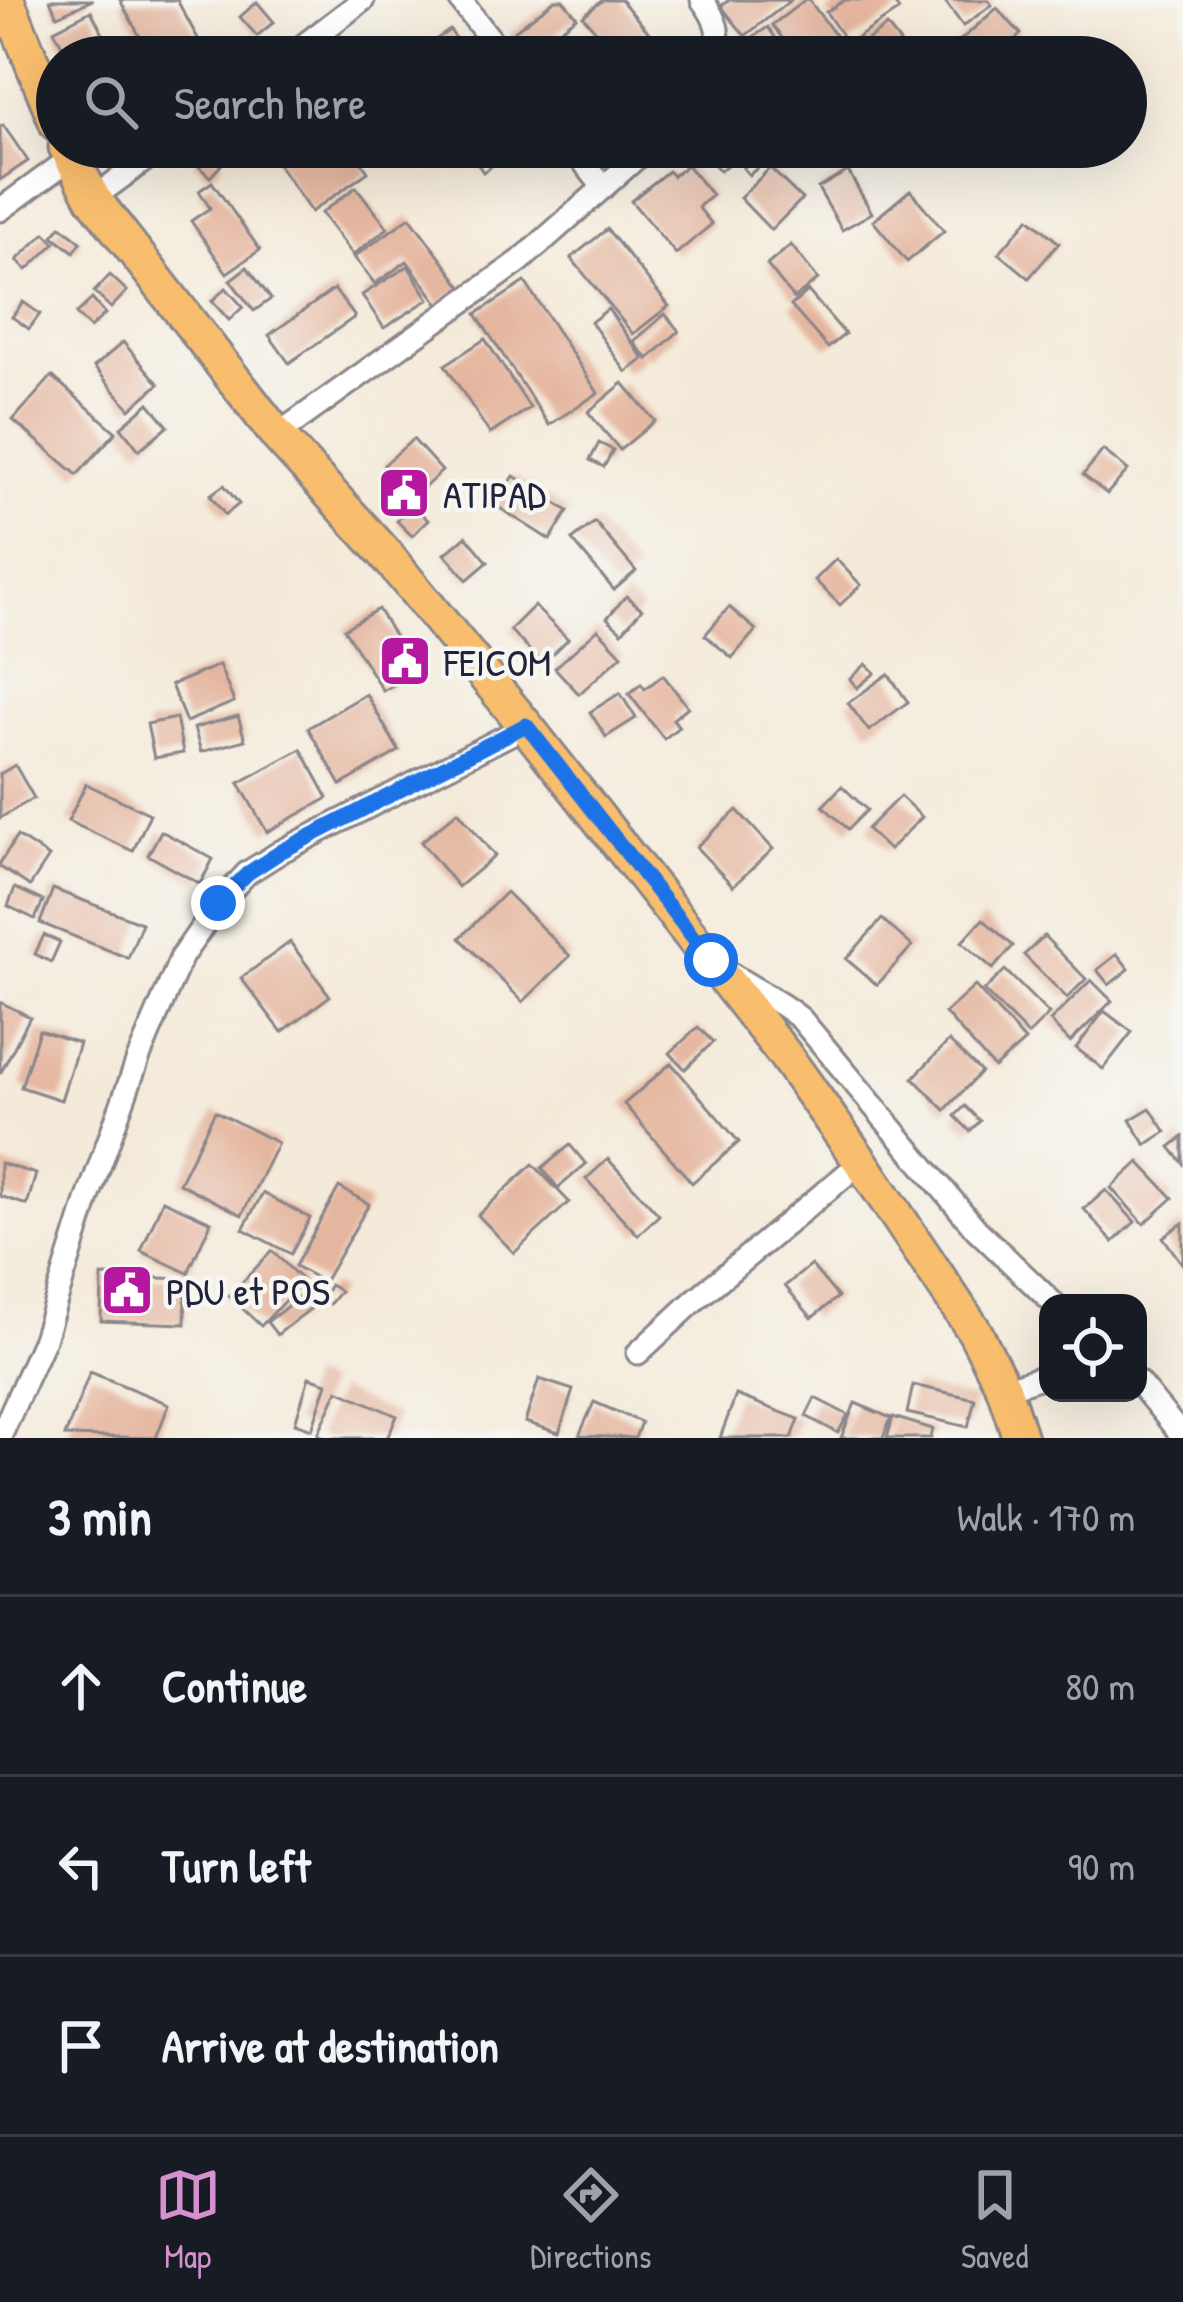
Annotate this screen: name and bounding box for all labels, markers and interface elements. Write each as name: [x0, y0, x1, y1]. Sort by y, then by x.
search box: [36, 36, 1147, 168]
icon: search: [78, 69, 144, 135]
text: Search here: [174, 72, 366, 133]
public building icon: ATIPAD: [376, 465, 432, 521]
place label: ATIPAD: [443, 467, 546, 520]
public building icon: FEICOM: [377, 633, 433, 689]
place label: FEICOM: [443, 635, 551, 688]
route end: [191, 876, 245, 930]
route start: [684, 933, 738, 987]
public building icon: PDU et POS: [99, 1262, 155, 1318]
place label: PDU et POS: [166, 1264, 330, 1317]
map controls: [1039, 1294, 1147, 1402]
button: locate: [1039, 1294, 1147, 1402]
text: 3 min: [48, 1482, 152, 1551]
text: Walk · 170 m: [957, 1490, 1135, 1543]
icon: ahead: [48, 1653, 114, 1719]
text: Continue: [162, 1655, 307, 1716]
text: 80 m: [1065, 1659, 1135, 1712]
icon: left: [48, 1833, 114, 1899]
text: Turn left: [162, 1835, 311, 1896]
text: 90 m: [1068, 1839, 1135, 1892]
icon: arrive: [48, 2013, 114, 2079]
text: Arrive at destination: [162, 2015, 499, 2076]
tab: Map: [155, 2162, 221, 2278]
tab: Directions: [530, 2162, 652, 2278]
tab: Saved: [961, 2162, 1028, 2278]

